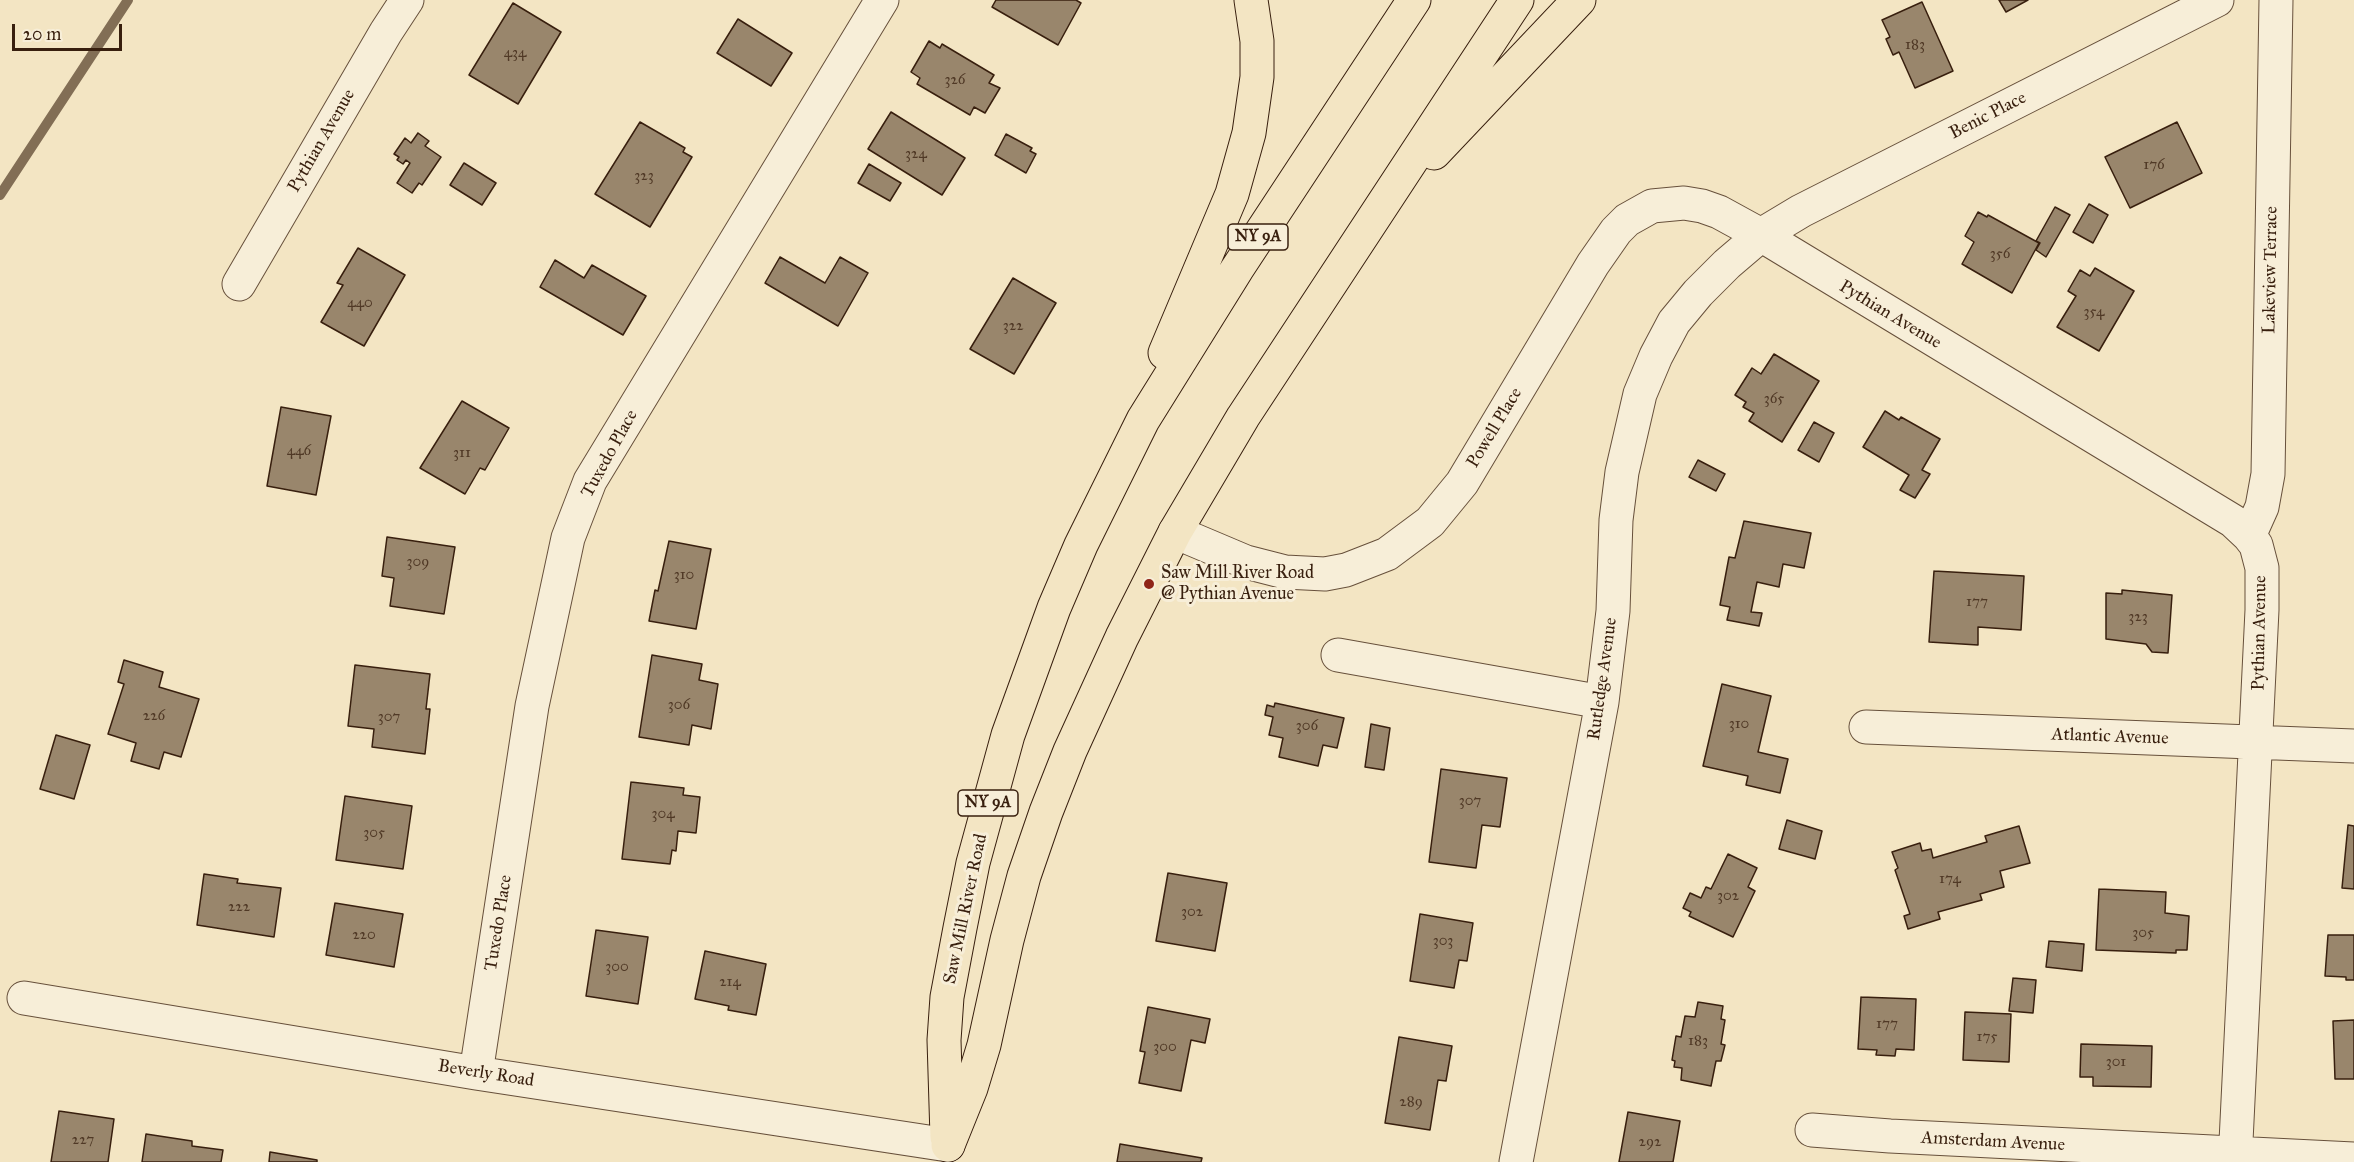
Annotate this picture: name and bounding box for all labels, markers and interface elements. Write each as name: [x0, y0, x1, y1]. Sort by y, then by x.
scale bar: [15, 12, 124, 50]
text: 20 m: [23, 23, 61, 45]
house number: 183: [1905, 36, 1925, 54]
house number: 434: [504, 44, 526, 62]
house number: 326: [944, 71, 966, 89]
street label: Pythian Avenue: [284, 86, 360, 196]
street label: Benic Place: [1946, 87, 2030, 145]
house number: 324: [905, 145, 927, 163]
house number: 176: [2143, 156, 2165, 174]
house number: 323: [634, 167, 654, 185]
street label: Lakeview Terrace: [2259, 206, 2283, 334]
road number: NY 9A: [1228, 224, 1288, 250]
house number: 356: [1990, 245, 2010, 263]
street label: Pythian Avenue: [1835, 276, 1945, 354]
house number: 440: [347, 294, 373, 312]
house number: 354: [2084, 303, 2104, 321]
house number: 322: [1003, 317, 1023, 335]
street label: Powell Place: [1463, 384, 1527, 472]
house number: 365: [1764, 390, 1784, 408]
street label: Tuxedo Place: [577, 406, 643, 502]
house number: 446: [287, 442, 311, 460]
house number: 311: [453, 444, 471, 462]
house number: 309: [407, 553, 429, 571]
place label: Saw Mill River Road @ Pythian Avenue: [1161, 563, 1314, 606]
house number: 310: [674, 566, 694, 584]
street label: Pythian Avenue: [2248, 575, 2272, 691]
marker: Saw Mill River Road @ Pythian Avenue: [1142, 577, 1156, 591]
house number: 177: [1966, 593, 1988, 611]
house number: 323: [2128, 608, 2148, 626]
street label: Rutledge Avenue: [1584, 616, 1622, 742]
house number: 306: [668, 696, 690, 714]
house number: 226: [143, 707, 165, 725]
house number: 307: [378, 708, 400, 726]
house number: 310: [1729, 715, 1749, 733]
house number: 306: [1296, 717, 1318, 735]
street label: Atlantic Avenue: [2051, 724, 2169, 750]
road number: NY 9A: [958, 790, 1018, 816]
house number: 307: [1459, 792, 1481, 810]
house number: 304: [651, 805, 675, 823]
house number: 305: [363, 824, 385, 842]
street label: Saw Mill River Road: [940, 832, 992, 986]
house number: 174: [1939, 870, 1961, 888]
street label: Tuxedo Place: [481, 873, 517, 973]
house number: 302: [1717, 887, 1739, 905]
house number: 222: [228, 898, 250, 916]
house number: 302: [1181, 903, 1203, 921]
house number: 305: [2132, 924, 2154, 942]
house number: 220: [352, 926, 376, 944]
house number: 303: [1433, 932, 1453, 950]
house number: 300: [605, 958, 629, 976]
house number: 214: [719, 973, 741, 991]
house number: 177: [1876, 1015, 1898, 1033]
house number: 175: [1977, 1028, 1997, 1046]
house number: 183: [1688, 1032, 1708, 1050]
house number: 300: [1153, 1038, 1177, 1056]
house number: 301: [2106, 1053, 2126, 1071]
street label: Beverly Road: [436, 1056, 536, 1092]
house number: 289: [1399, 1093, 1423, 1111]
street label: Amsterdam Avenue: [1921, 1127, 2065, 1157]
house number: 227: [72, 1131, 94, 1149]
house number: 292: [1639, 1133, 1661, 1151]

